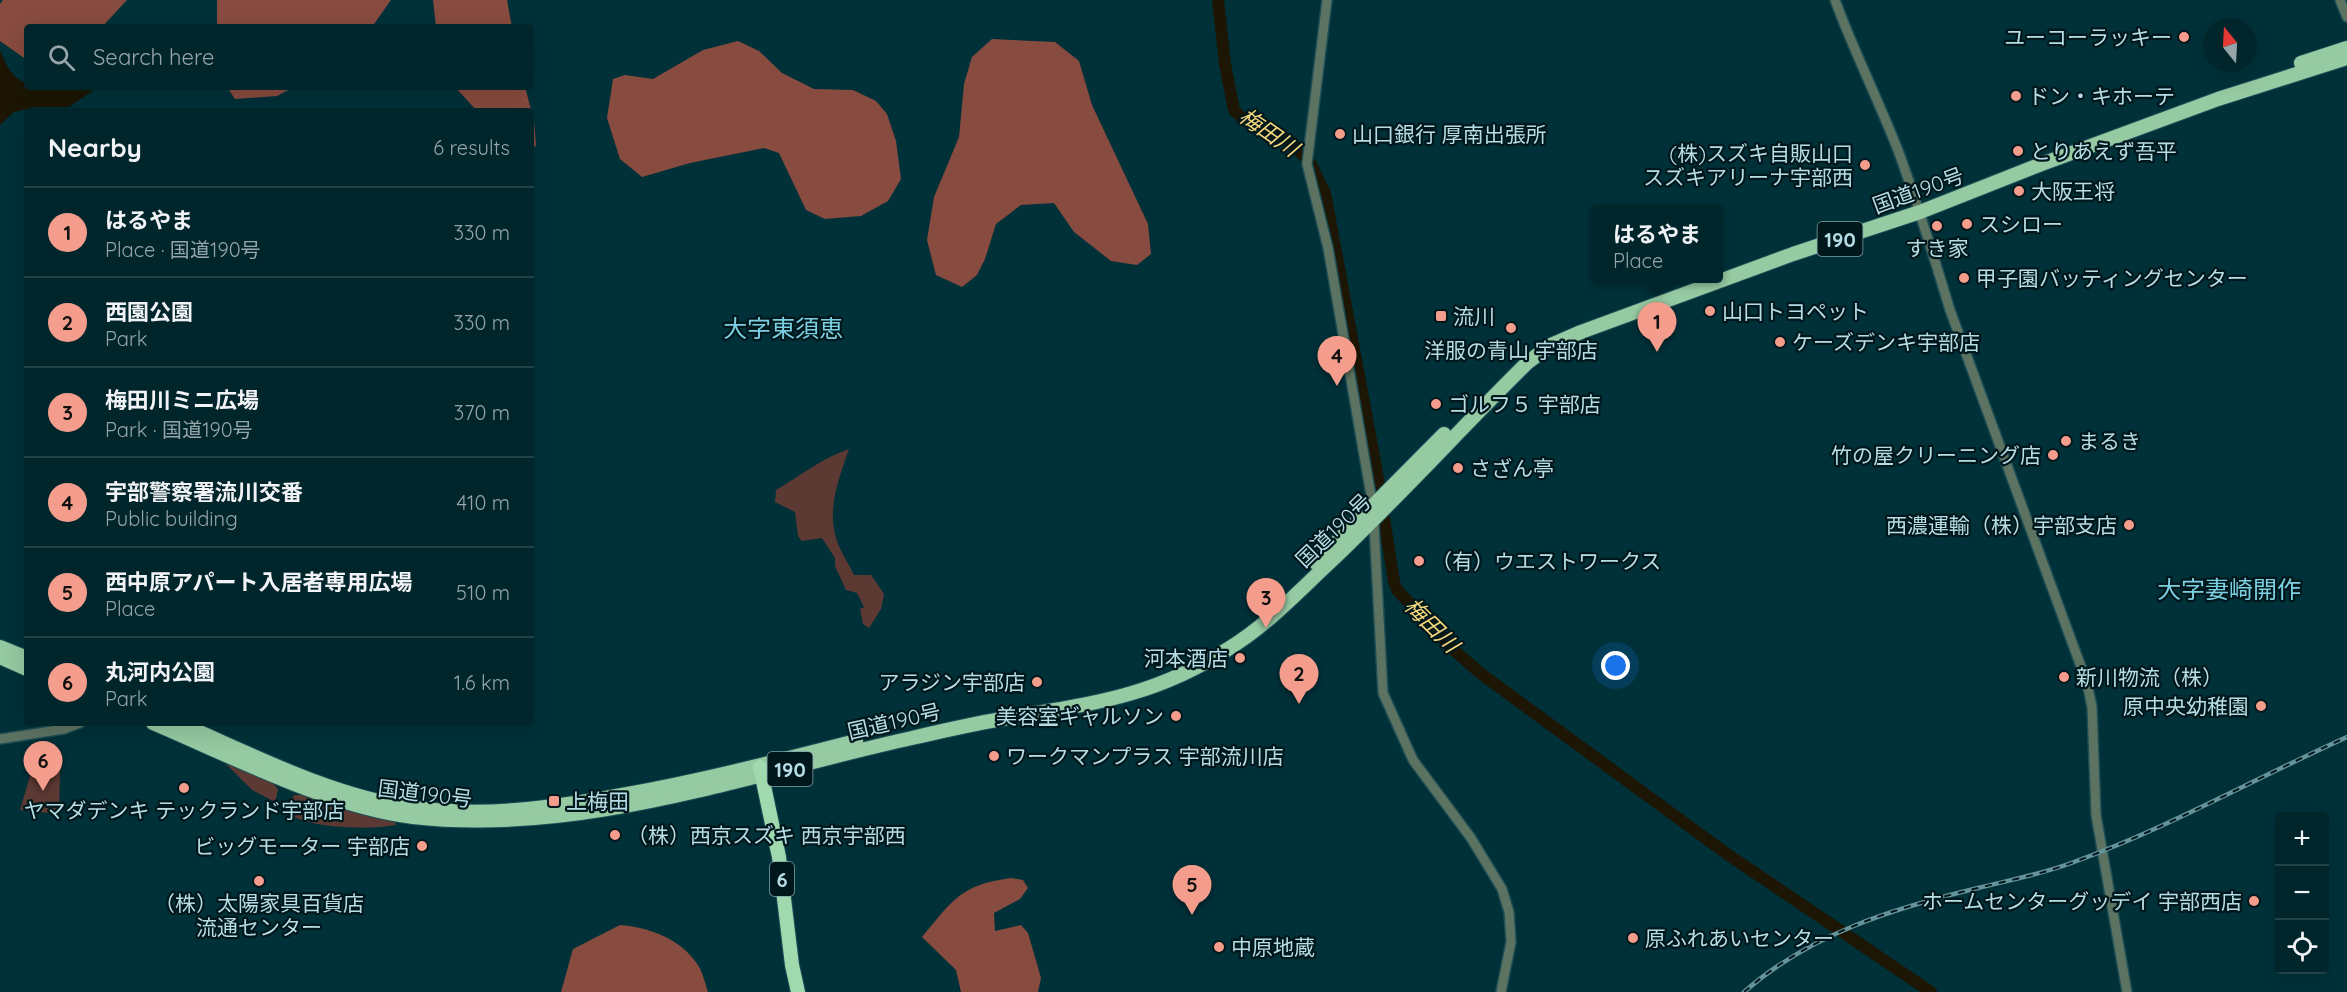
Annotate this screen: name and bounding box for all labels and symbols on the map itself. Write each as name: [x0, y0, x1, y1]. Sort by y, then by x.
north arrow: [2203, 18, 2257, 72]
place label: ユーコーラッキー: [2004, 24, 2172, 50]
marker: ユーコーラッキー: [2177, 30, 2191, 44]
place label: ドン・キホーテ: [2028, 83, 2175, 109]
marker: ドン・キホーテ: [2009, 89, 2023, 103]
water label: 梅田川: [1234, 102, 1306, 164]
place label: 山口銀行 厚南出張所: [1352, 121, 1547, 147]
marker: 山口銀行 厚南出張所: [1333, 127, 1347, 141]
place label: とりあえず吾平: [2030, 138, 2177, 164]
place label: (株)スズキ自販山口 スズキアリーナ宇部西: [1643, 140, 1853, 190]
marker: とりあえず吾平: [2011, 144, 2025, 158]
marker: (株)スズキ自販山口 スズキアリーナ宇部西: [1858, 158, 1872, 172]
street label: 国道190号: [1869, 162, 1967, 218]
place label: 大阪王将: [2031, 178, 2115, 204]
marker: 大阪王将: [2012, 184, 2026, 198]
place label: スシロー: [1979, 211, 2063, 237]
marker: スシロー: [1960, 217, 1974, 231]
marker: すき家: [1930, 219, 1944, 233]
road number: 190: [1818, 222, 1862, 256]
place label: すき家: [1906, 235, 1969, 261]
place label: 甲子園バッティングセンター: [1976, 265, 2248, 291]
marker: 甲子園バッティングセンター: [1957, 271, 1971, 285]
place label: 山口トヨペット: [1722, 298, 1869, 324]
pin: 1: [1638, 302, 1676, 352]
place label: 流川: [1453, 303, 1495, 329]
marker: 山口トヨペット: [1703, 304, 1717, 318]
marker: 流川: [1434, 309, 1448, 323]
district label: 大字東須恵: [723, 313, 843, 343]
marker: 洋服の青山 宇部店: [1504, 321, 1518, 335]
place label: ケーズデンキ宇部店: [1792, 329, 1980, 355]
marker: ケーズデンキ宇部店: [1773, 335, 1787, 349]
pin: 4: [1318, 336, 1356, 386]
place label: 洋服の青山 宇部店: [1424, 337, 1598, 363]
place label: ゴルフ５ 宇部店: [1448, 391, 1601, 417]
marker: ゴルフ５ 宇部店: [1429, 397, 1443, 411]
place label: まるき: [2078, 428, 2141, 454]
marker: まるき: [2059, 434, 2073, 448]
place label: 竹の屋クリーニング店: [1831, 442, 2041, 468]
marker: 竹の屋クリーニング店: [2046, 448, 2060, 462]
place label: さざん亭: [1470, 455, 1554, 481]
marker: さざん亭: [1451, 461, 1465, 475]
street label: 国道190号: [1290, 488, 1376, 572]
place label: 西濃運輸（株）宇部支店: [1886, 512, 2117, 538]
marker: 西濃運輸（株）宇部支店: [2122, 518, 2136, 532]
place label: （有）ウエストワークス: [1431, 548, 1661, 574]
marker: （有）ウエストワークス: [1412, 554, 1426, 568]
district label: 大字妻崎開作: [2157, 574, 2301, 604]
pin: 3: [1246, 578, 1286, 628]
water label: 梅田川: [1399, 592, 1467, 660]
place label: 河本酒店: [1144, 645, 1228, 671]
marker: 河本酒店: [1233, 651, 1247, 665]
your location: [1601, 651, 1630, 680]
pin: 2: [1280, 654, 1318, 704]
place label: 新川物流（株）: [2076, 664, 2223, 690]
place label: アラジン宇部店: [878, 669, 1025, 695]
marker: 新川物流（株）: [2057, 670, 2071, 684]
marker: アラジン宇部店: [1030, 675, 1044, 689]
place label: 原中央幼稚園: [2123, 693, 2249, 719]
street label: 国道190号: [845, 698, 943, 744]
marker: 原中央幼稚園: [2254, 699, 2268, 713]
place label: 美容室ギャルソン: [996, 703, 1164, 729]
marker: 美容室ギャルソン: [1169, 709, 1183, 723]
pin: 6: [24, 742, 63, 791]
place label: ワークマンプラス 宇部流川店: [1006, 743, 1284, 769]
marker: ワークマンプラス 宇部流川店: [987, 749, 1001, 763]
road number: 190: [768, 752, 812, 786]
street label: 国道190号: [376, 774, 474, 812]
marker: ヤマダデンキ テックランド宇部店: [177, 781, 191, 795]
place label: 上梅田: [566, 788, 629, 814]
marker: 上梅田: [547, 794, 561, 808]
place label: ヤマダデンキ テックランド宇部店: [24, 797, 344, 823]
place label: （株）西京スズキ 西京宇部西: [627, 822, 906, 848]
marker: （株）西京スズキ 西京宇部西: [608, 828, 622, 842]
place label: ビッグモーター 宇部店: [194, 833, 410, 859]
marker: ビッグモーター 宇部店: [415, 839, 429, 853]
road number: 6: [770, 862, 794, 896]
pin: 5: [1172, 866, 1212, 915]
marker: （株）太陽家具百貨店 流通センター: [252, 874, 266, 888]
place label: ホームセンターグッデイ 宇部西店: [1922, 888, 2242, 914]
place label: （株）太陽家具百貨店 流通センター: [154, 890, 364, 940]
marker: ホームセンターグッデイ 宇部西店: [2247, 894, 2261, 908]
place label: 原ふれあいセンター: [1645, 925, 1834, 951]
marker: 原ふれあいセンター: [1626, 931, 1640, 945]
place label: 中原地蔵: [1231, 934, 1315, 960]
marker: 中原地蔵: [1212, 940, 1226, 954]

